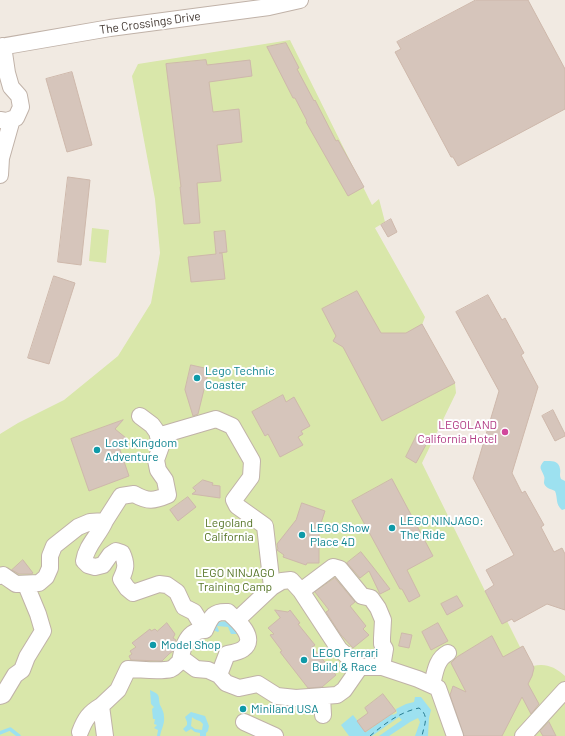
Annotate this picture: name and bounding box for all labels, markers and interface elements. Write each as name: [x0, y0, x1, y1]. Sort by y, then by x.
street label: The Crossings Drive: [98, 9, 202, 37]
place label: Lego Technic Coaster: [205, 364, 274, 392]
marker: Lego Technic Coaster: [192, 373, 202, 383]
place label: LEGOLAND California Hotel: [418, 418, 497, 446]
marker: LEGOLAND California Hotel: [500, 427, 510, 437]
place label: Lost Kingdom Adventure: [105, 436, 177, 464]
marker: Lost Kingdom Adventure: [92, 445, 102, 455]
place label: LEGO NINJAGO: The Ride: [400, 514, 483, 542]
park label: Legoland California: [204, 516, 254, 544]
place label: LEGO Show Place 4D: [310, 521, 370, 549]
marker: LEGO NINJAGO: The Ride: [387, 523, 397, 533]
marker: LEGO Show Place 4D: [297, 530, 307, 540]
park label: LEGO NINJAGO Training Camp: [195, 566, 275, 594]
place label: Model Shop: [161, 638, 221, 652]
marker: Model Shop: [148, 640, 158, 650]
place label: LEGO Ferrari Build & Race: [312, 646, 378, 674]
marker: LEGO Ferrari Build & Race: [299, 655, 309, 665]
place label: Miniland USA: [251, 702, 318, 716]
marker: Miniland USA: [238, 704, 248, 714]

